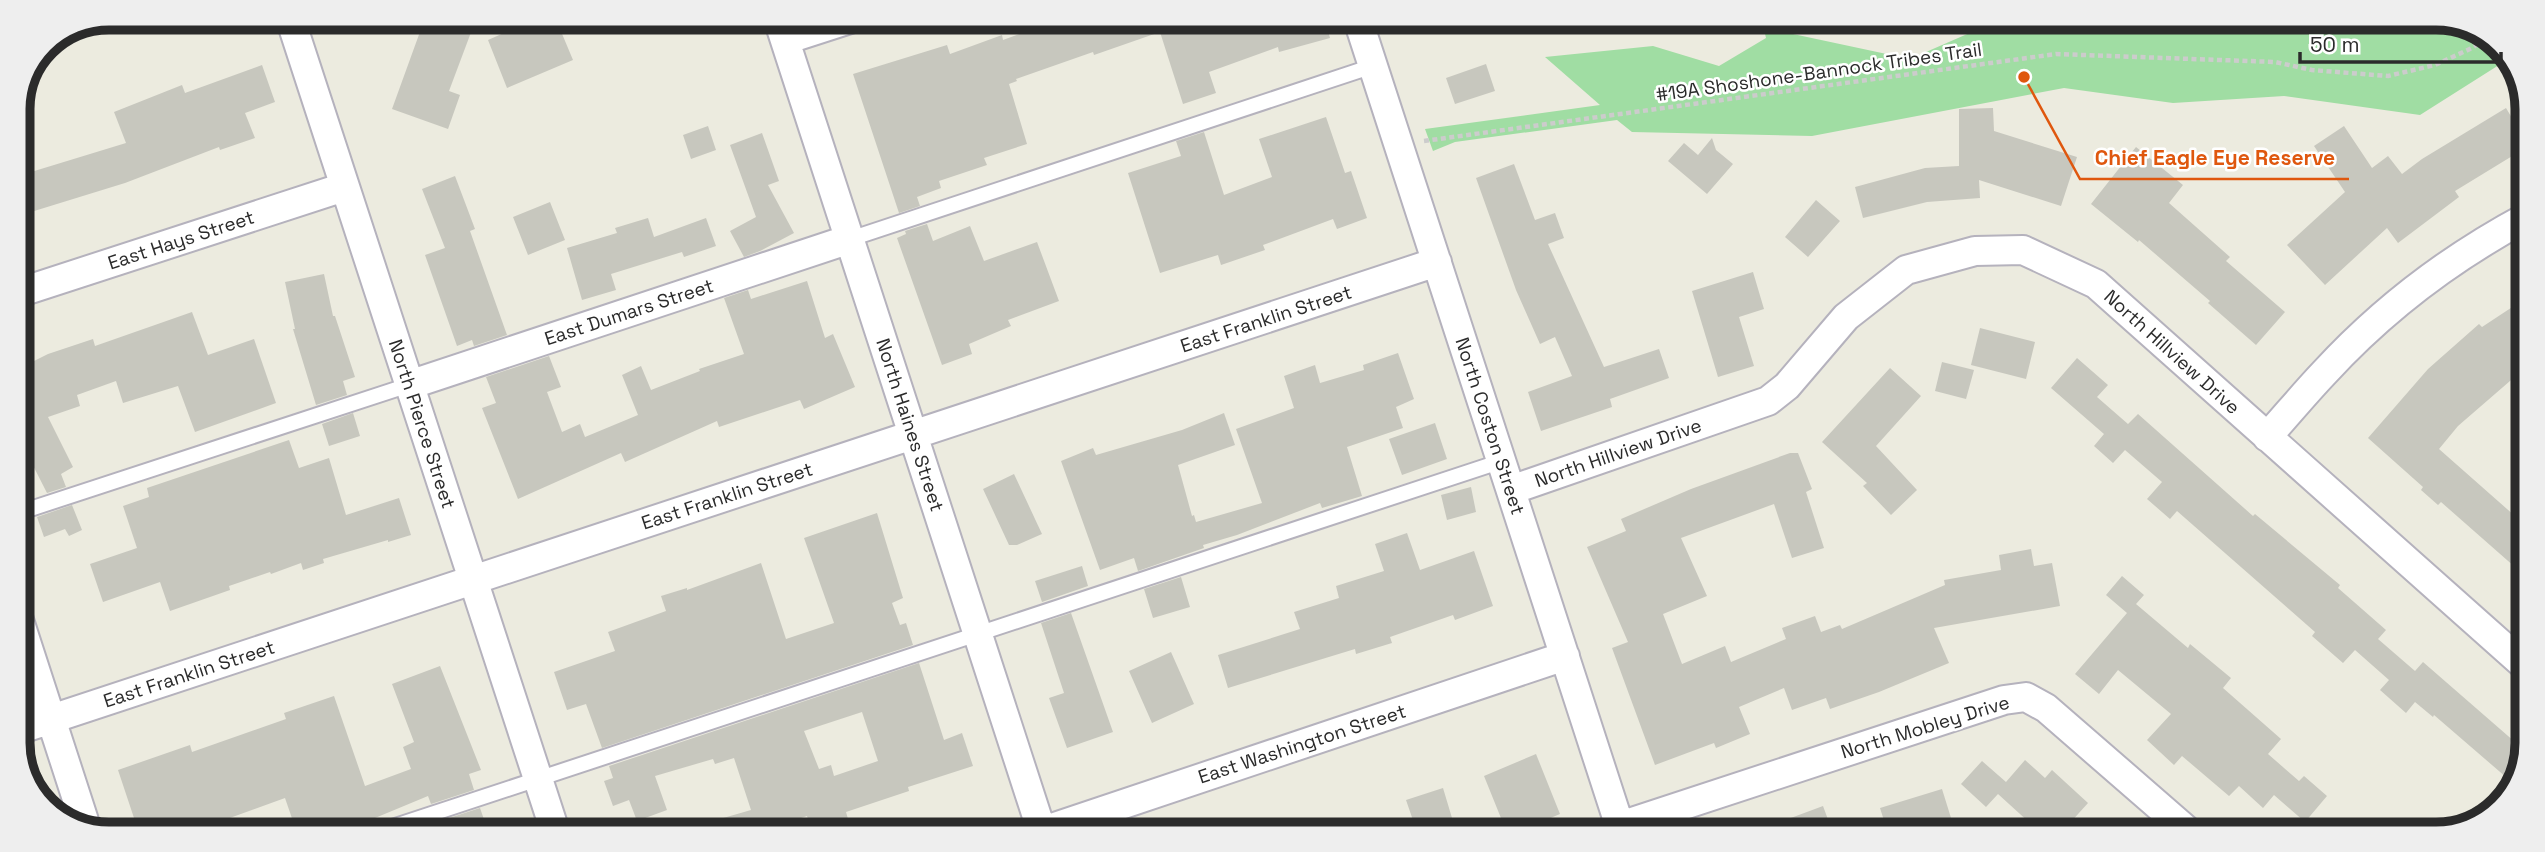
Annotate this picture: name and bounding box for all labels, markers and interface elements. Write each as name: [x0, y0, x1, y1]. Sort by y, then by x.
scale bar: [2300, 21, 2501, 65]
text: 50 m: [2310, 31, 2360, 58]
street label: #19A Shoshone-Bannock Tribes Trail: [1654, 37, 1984, 107]
callout: Chief Eagle Eye Reserve: [2080, 137, 2349, 179]
text: Chief Eagle Eye Reserve: [2095, 144, 2335, 171]
street label: East Hays Street: [105, 205, 257, 275]
street label: East Dumars Street: [541, 273, 717, 351]
street label: East Franklin Street: [1177, 279, 1355, 359]
street label: North Hillview Drive: [2099, 284, 2245, 420]
street label: North Coston Street: [1449, 334, 1531, 518]
street label: North Haines Street: [870, 335, 950, 515]
street label: North Pierce Street: [383, 336, 461, 512]
street label: North Hillview Drive: [1531, 413, 1705, 493]
street label: East Franklin Street: [638, 456, 816, 536]
street label: East Franklin Street: [100, 634, 278, 714]
street label: North Mobley Drive: [1838, 689, 2012, 765]
street label: East Washington Street: [1195, 699, 1409, 789]

